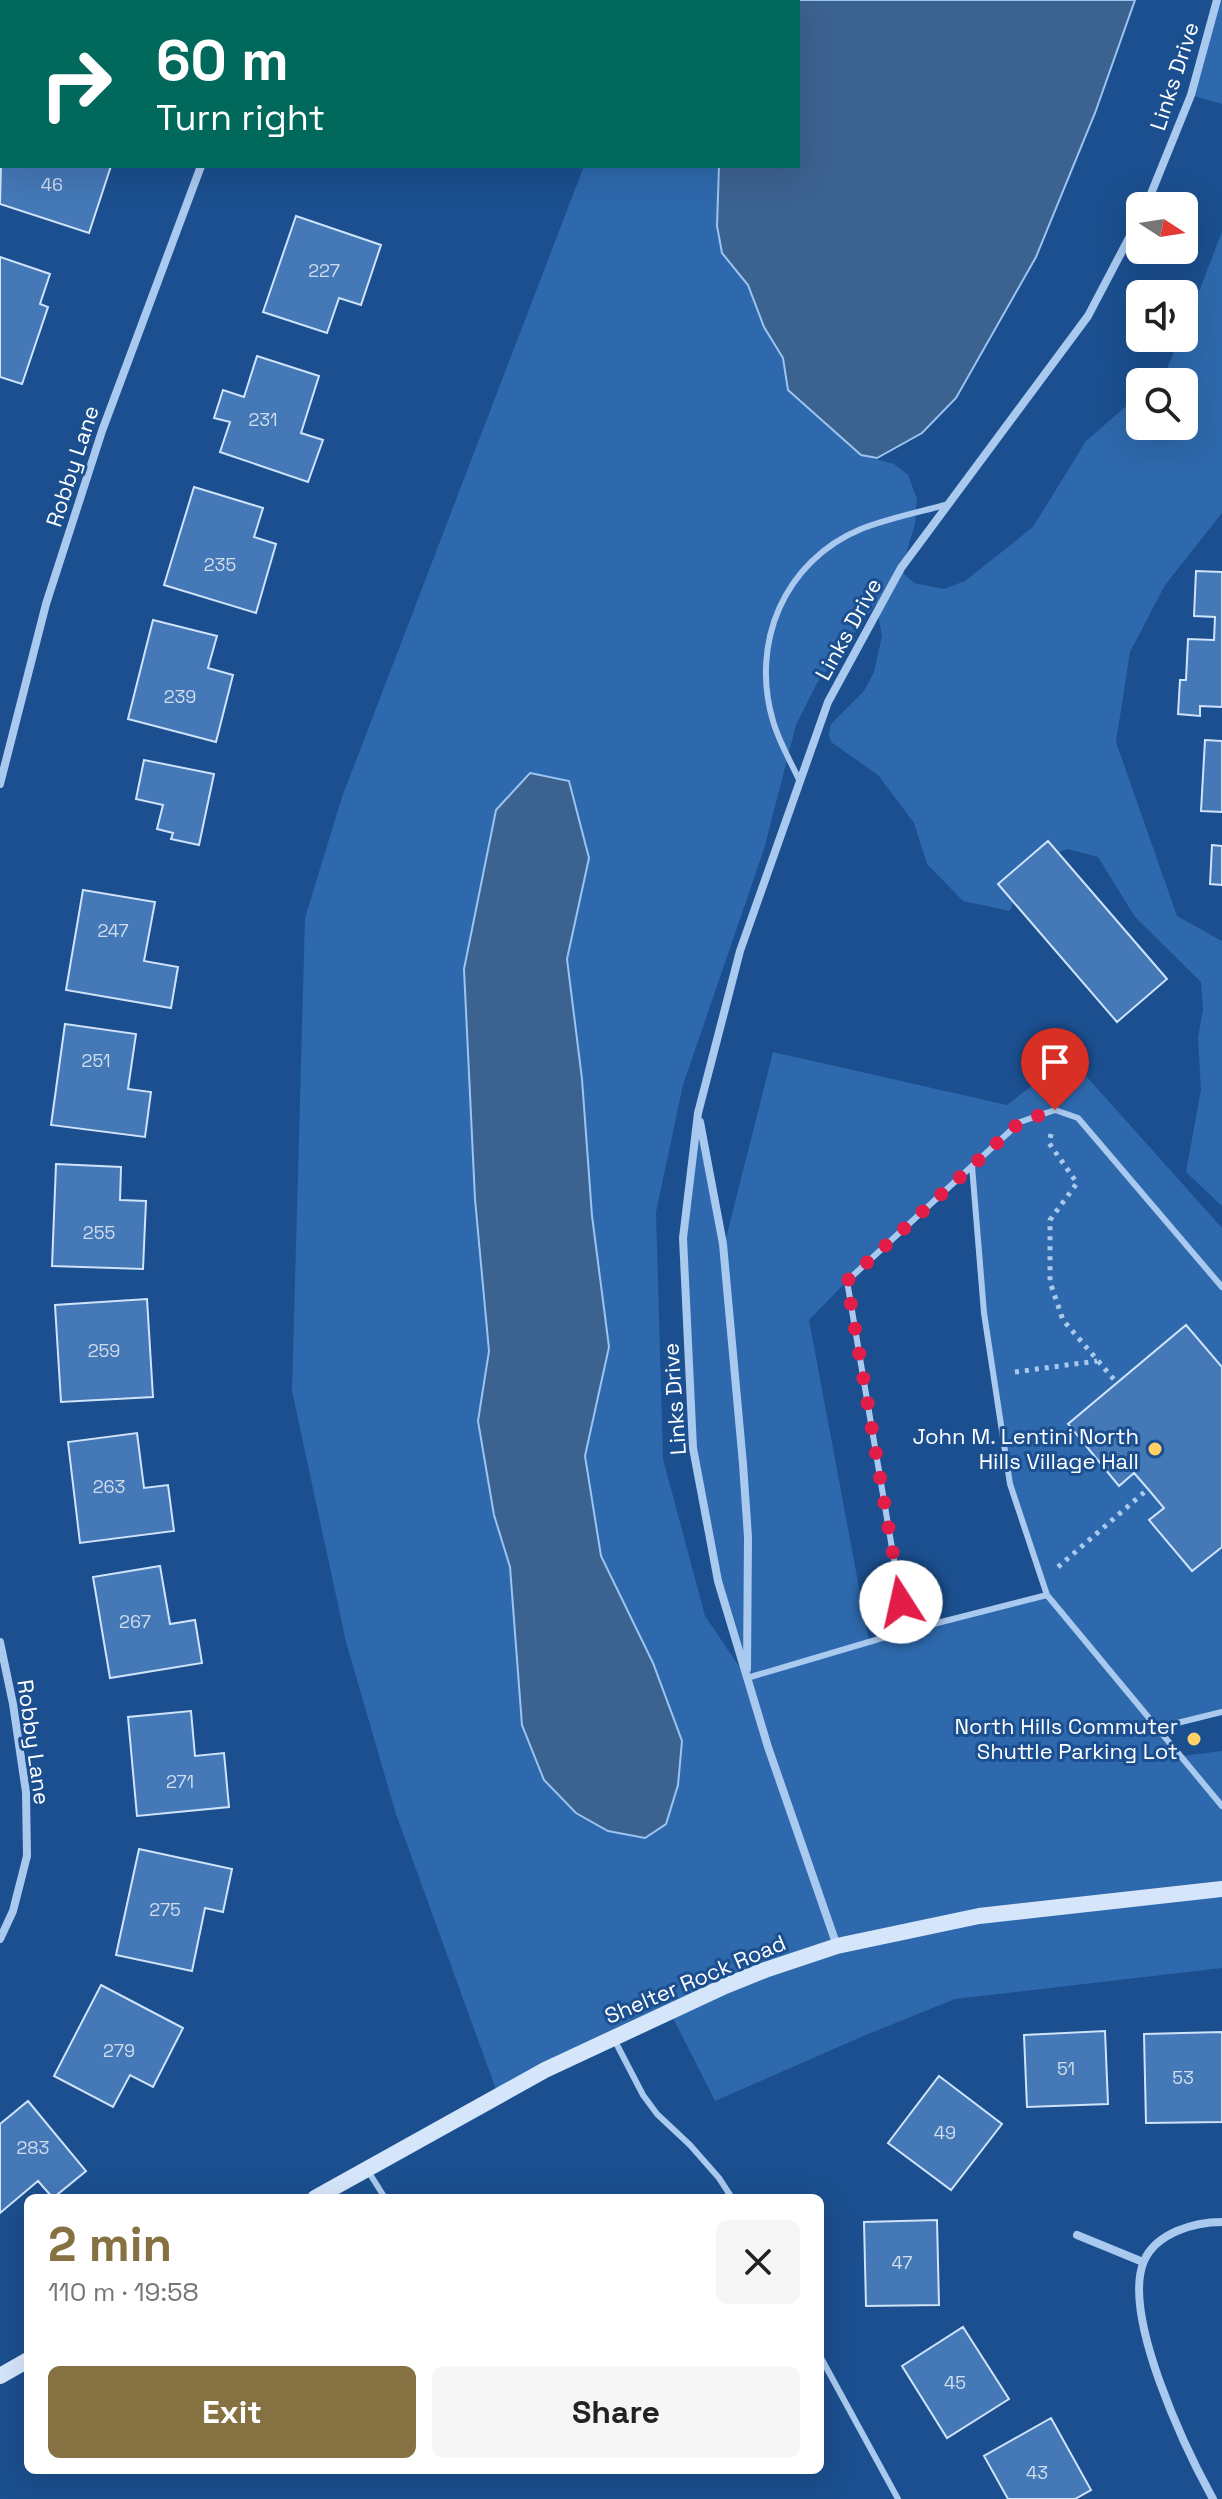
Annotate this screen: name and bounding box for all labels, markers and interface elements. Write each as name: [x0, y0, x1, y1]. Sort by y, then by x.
street label: Links Drive: [1143, 18, 1205, 134]
text: 60 m: [156, 25, 289, 96]
icon: right: [24, 32, 128, 136]
text: Turn right: [156, 95, 325, 141]
house number: 46: [41, 173, 63, 196]
north arrow: [1126, 192, 1198, 264]
map controls: [1126, 192, 1198, 440]
house number: 227: [308, 259, 340, 282]
button: sound: [1126, 280, 1198, 352]
button: search: [1126, 368, 1198, 440]
street label: Robby Lane: [39, 402, 105, 530]
house number: 231: [249, 408, 277, 431]
house number: 235: [204, 553, 236, 576]
street label: Links Drive: [809, 573, 887, 685]
house number: 239: [164, 685, 196, 708]
house number: 247: [97, 919, 129, 942]
pin: [1021, 1028, 1089, 1110]
icon: arrive: [1033, 1040, 1077, 1084]
house number: 251: [82, 1049, 110, 1072]
house number: 255: [83, 1221, 115, 1244]
house number: 259: [88, 1339, 120, 1362]
street label: Links Drive: [656, 1342, 692, 1456]
place label: John M. Lentini North Hills Village Hall: [912, 1422, 1139, 1475]
marker: John M. Lentini North Hills Village Hall: [1146, 1440, 1164, 1458]
house number: 263: [93, 1475, 125, 1498]
position arrow: [859, 1560, 943, 1644]
house number: 267: [119, 1610, 151, 1633]
street label: Robby Lane: [11, 1678, 57, 1806]
place label: North Hills Commuter Shuttle Parking Lot: [955, 1712, 1178, 1765]
marker: North Hills Commuter Shuttle Parking Lot: [1185, 1730, 1203, 1748]
house number: 271: [166, 1770, 194, 1793]
house number: 275: [149, 1898, 181, 1921]
street label: Shelter Rock Road: [600, 1928, 790, 2030]
house number: 279: [103, 2039, 135, 2062]
house number: 51: [1057, 2057, 1075, 2080]
house number: 53: [1172, 2066, 1194, 2089]
house number: 49: [934, 2121, 956, 2144]
house number: 283: [17, 2136, 49, 2159]
text: 2 min: [48, 2214, 172, 2275]
button: close: [716, 2220, 800, 2304]
house number: 47: [892, 2251, 912, 2274]
text: 110 m · 19:58: [48, 2275, 199, 2309]
button: Exit: [48, 2366, 416, 2458]
button: Share: [432, 2366, 800, 2458]
house number: 45: [944, 2371, 966, 2394]
house number: 43: [1026, 2461, 1048, 2484]

